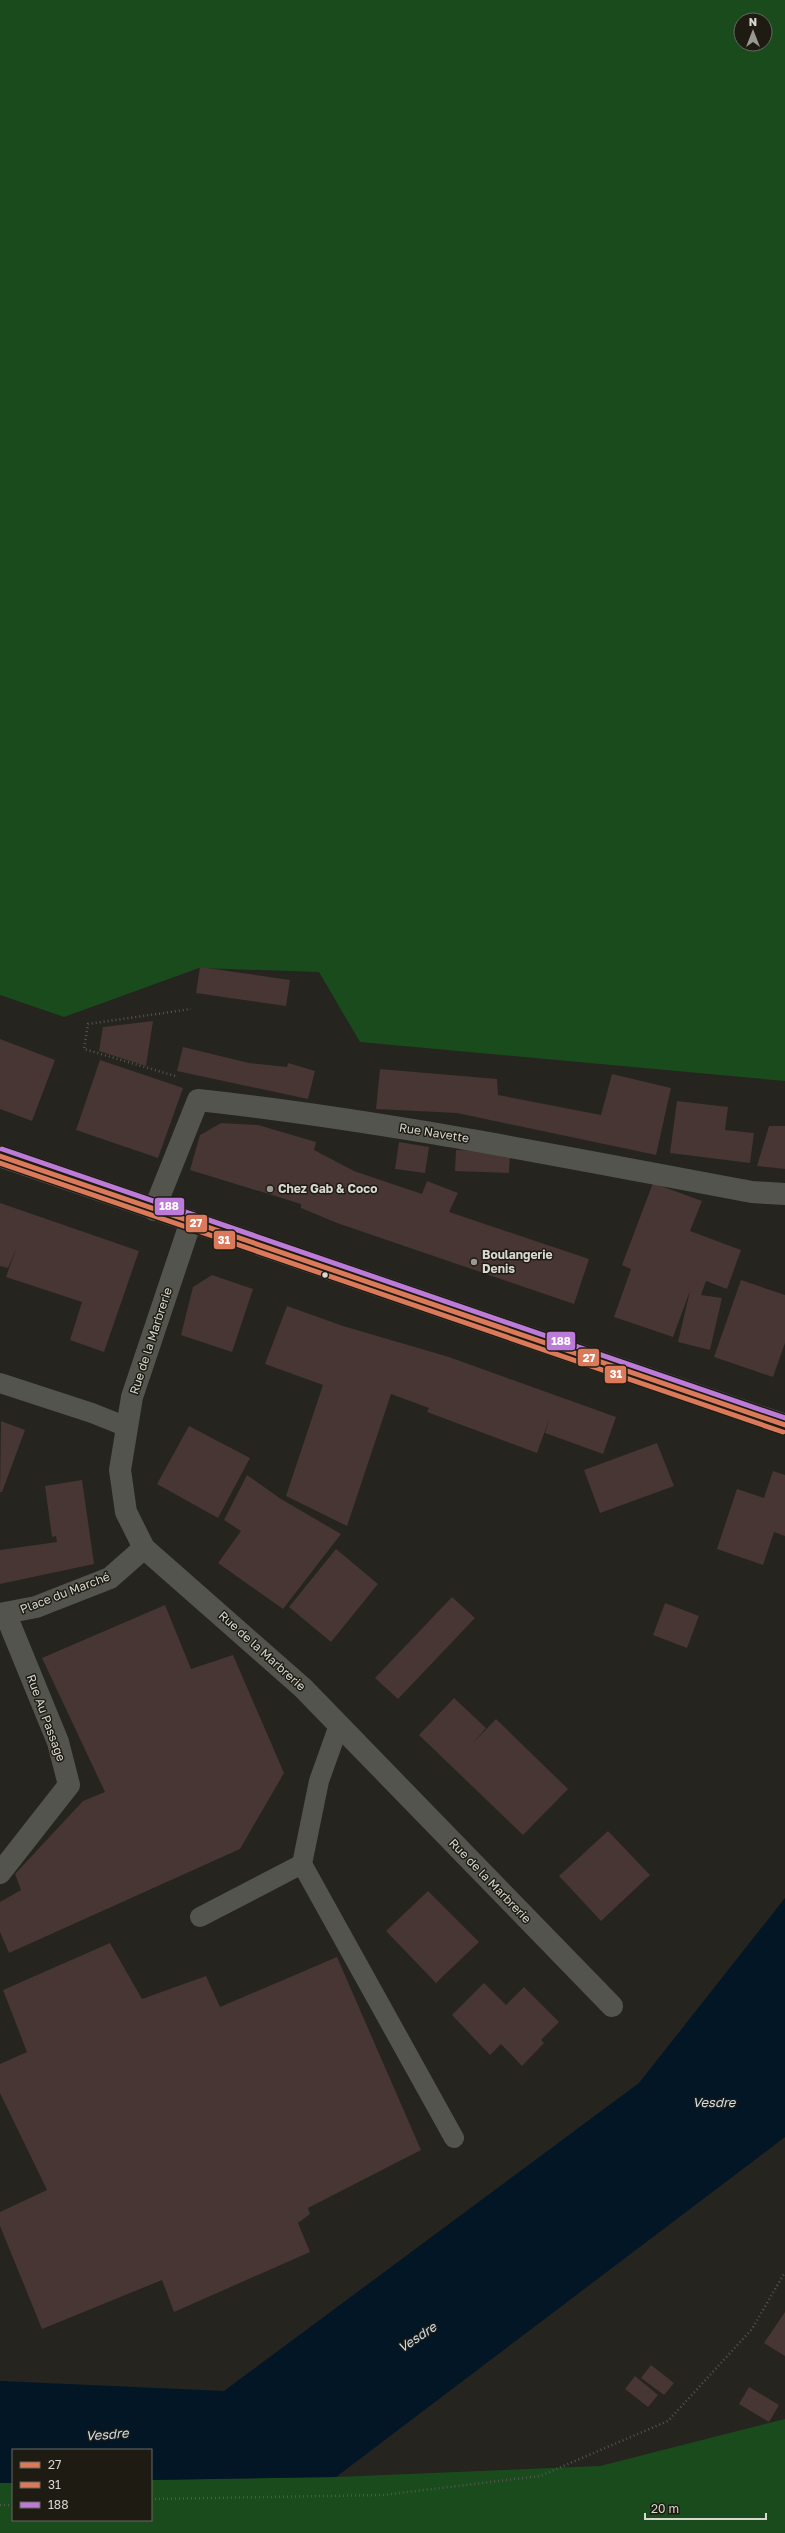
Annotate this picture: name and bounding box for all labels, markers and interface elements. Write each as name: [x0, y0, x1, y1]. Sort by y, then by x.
north arrow: [733, 12, 773, 52]
text: N: [749, 15, 757, 28]
street label: Rue Navette: [398, 1120, 470, 1145]
place label: Chez Gab & Coco: [278, 1181, 377, 1196]
marker: Chez Gab & Coco: [265, 1184, 275, 1194]
line badge: 188: [154, 1197, 185, 1216]
text: 188: [159, 1199, 179, 1212]
line badge: 27: [185, 1214, 208, 1233]
text: 27: [190, 1216, 202, 1229]
line badge: 31: [213, 1230, 236, 1250]
text: 31: [218, 1233, 231, 1246]
place label: Boulangerie Denis: [482, 1247, 553, 1276]
marker: Boulangerie Denis: [469, 1257, 479, 1267]
unlabelled marker: [320, 1270, 330, 1280]
street label: Rue de la Marbrerie: [126, 1285, 175, 1396]
line badge: 188: [546, 1331, 576, 1351]
text: 188: [551, 1334, 571, 1347]
line badge: 27: [577, 1348, 600, 1367]
text: 27: [583, 1351, 595, 1364]
line badge: 31: [604, 1365, 627, 1384]
text: 31: [610, 1367, 623, 1380]
street label: Place du Marché: [18, 1568, 112, 1617]
street label: Rue de la Marbrerie: [216, 1608, 309, 1694]
street label: Rue Au Passage: [24, 1672, 69, 1763]
street label: Rue de la Marbrerie: [446, 1835, 535, 1926]
water label: Vesdre: [693, 2094, 737, 2110]
water label: Vesdre: [395, 2318, 440, 2356]
water label: Vesdre: [85, 2424, 130, 2443]
legend: [12, 2449, 152, 2521]
text: 27: [48, 2457, 61, 2472]
text: 31: [48, 2477, 61, 2492]
scale bar: [645, 2495, 766, 2521]
text: 188: [48, 2497, 68, 2512]
text: 20 m: [651, 2501, 679, 2516]

